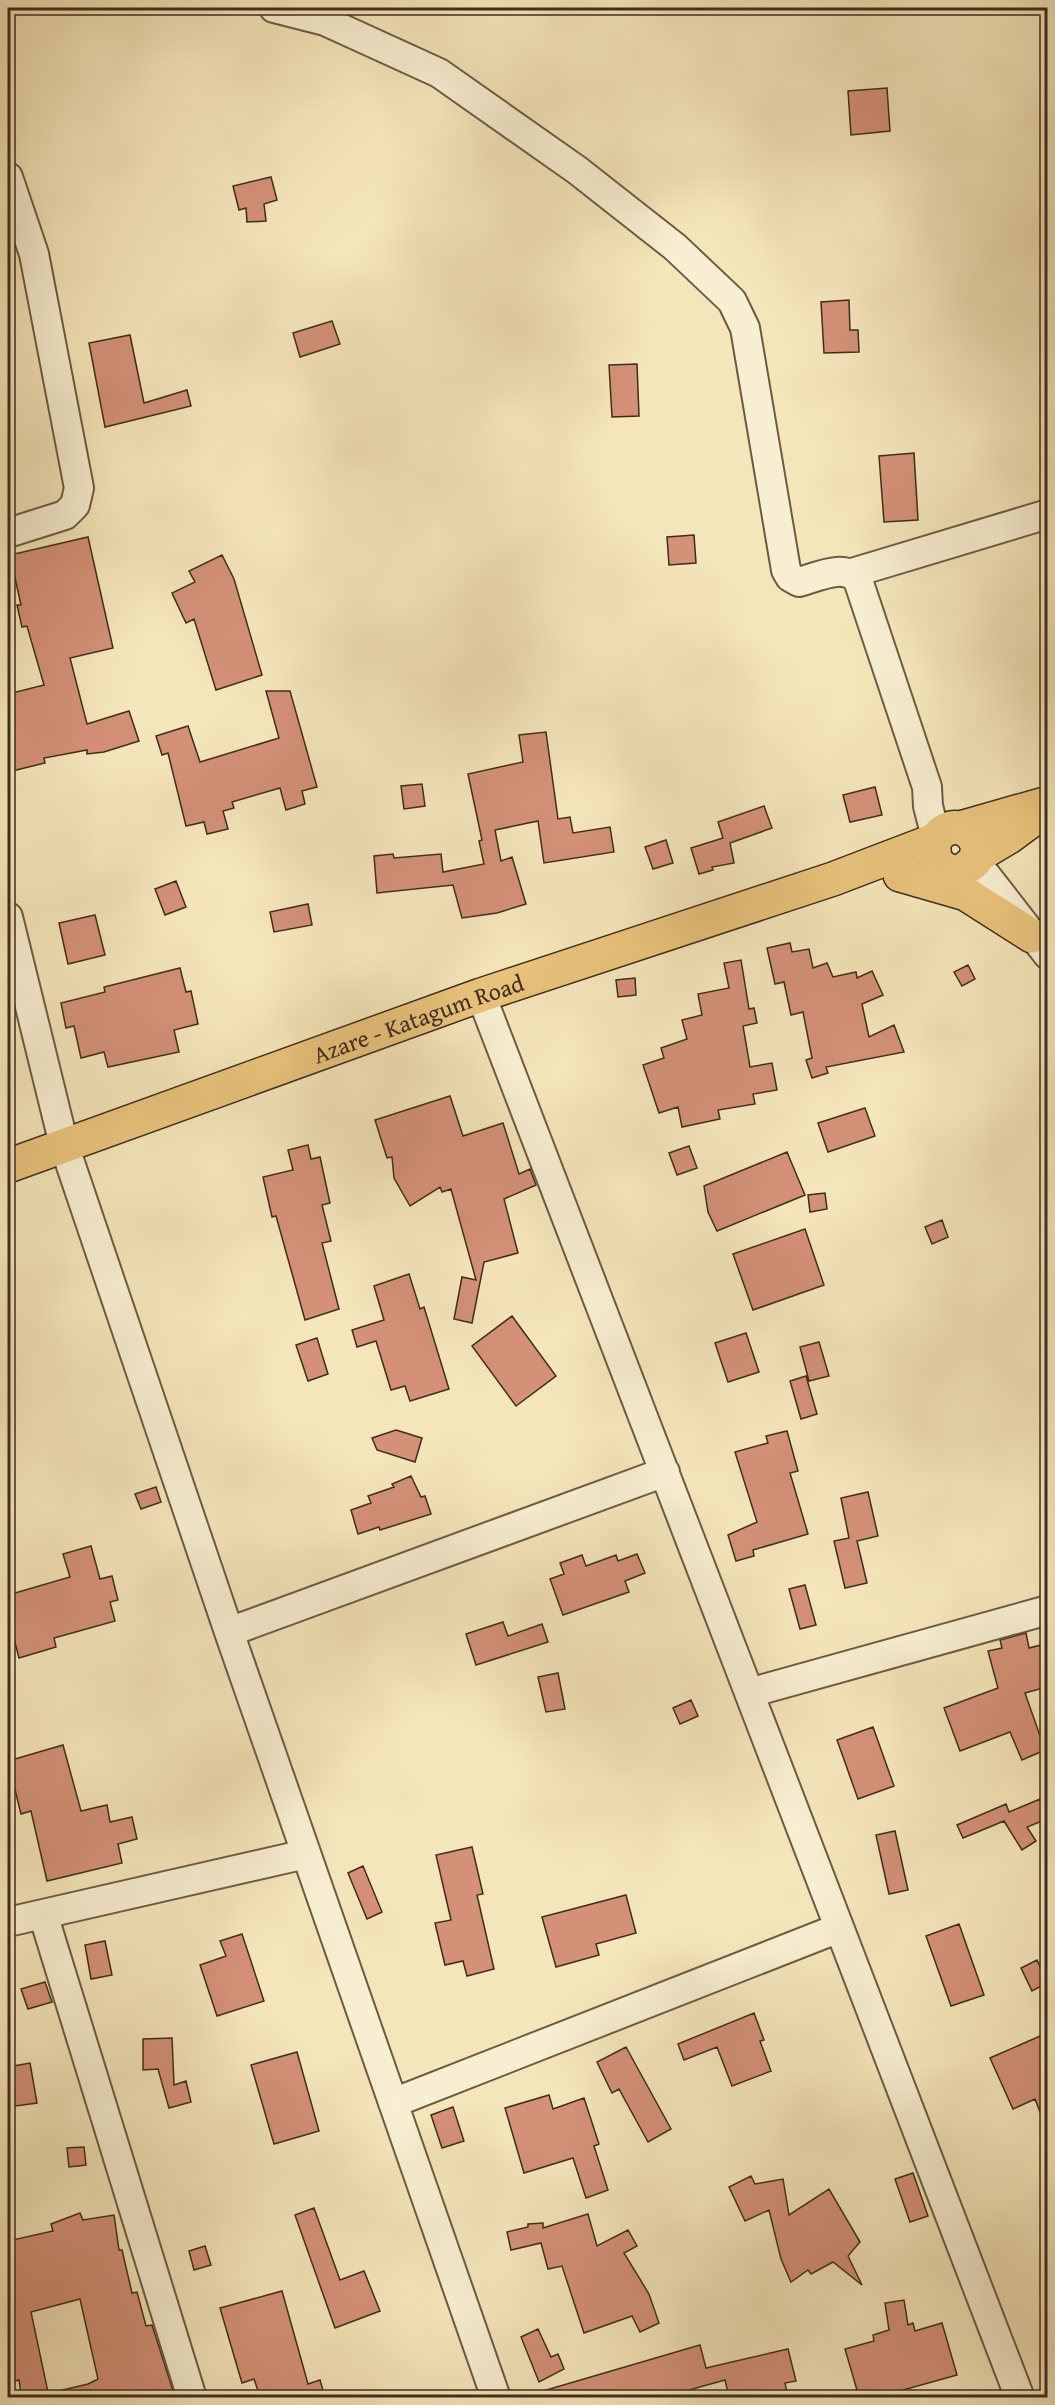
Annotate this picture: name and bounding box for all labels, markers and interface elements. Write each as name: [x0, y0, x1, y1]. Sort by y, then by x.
street label: Azare - Katagum Road: [308, 965, 528, 1072]

